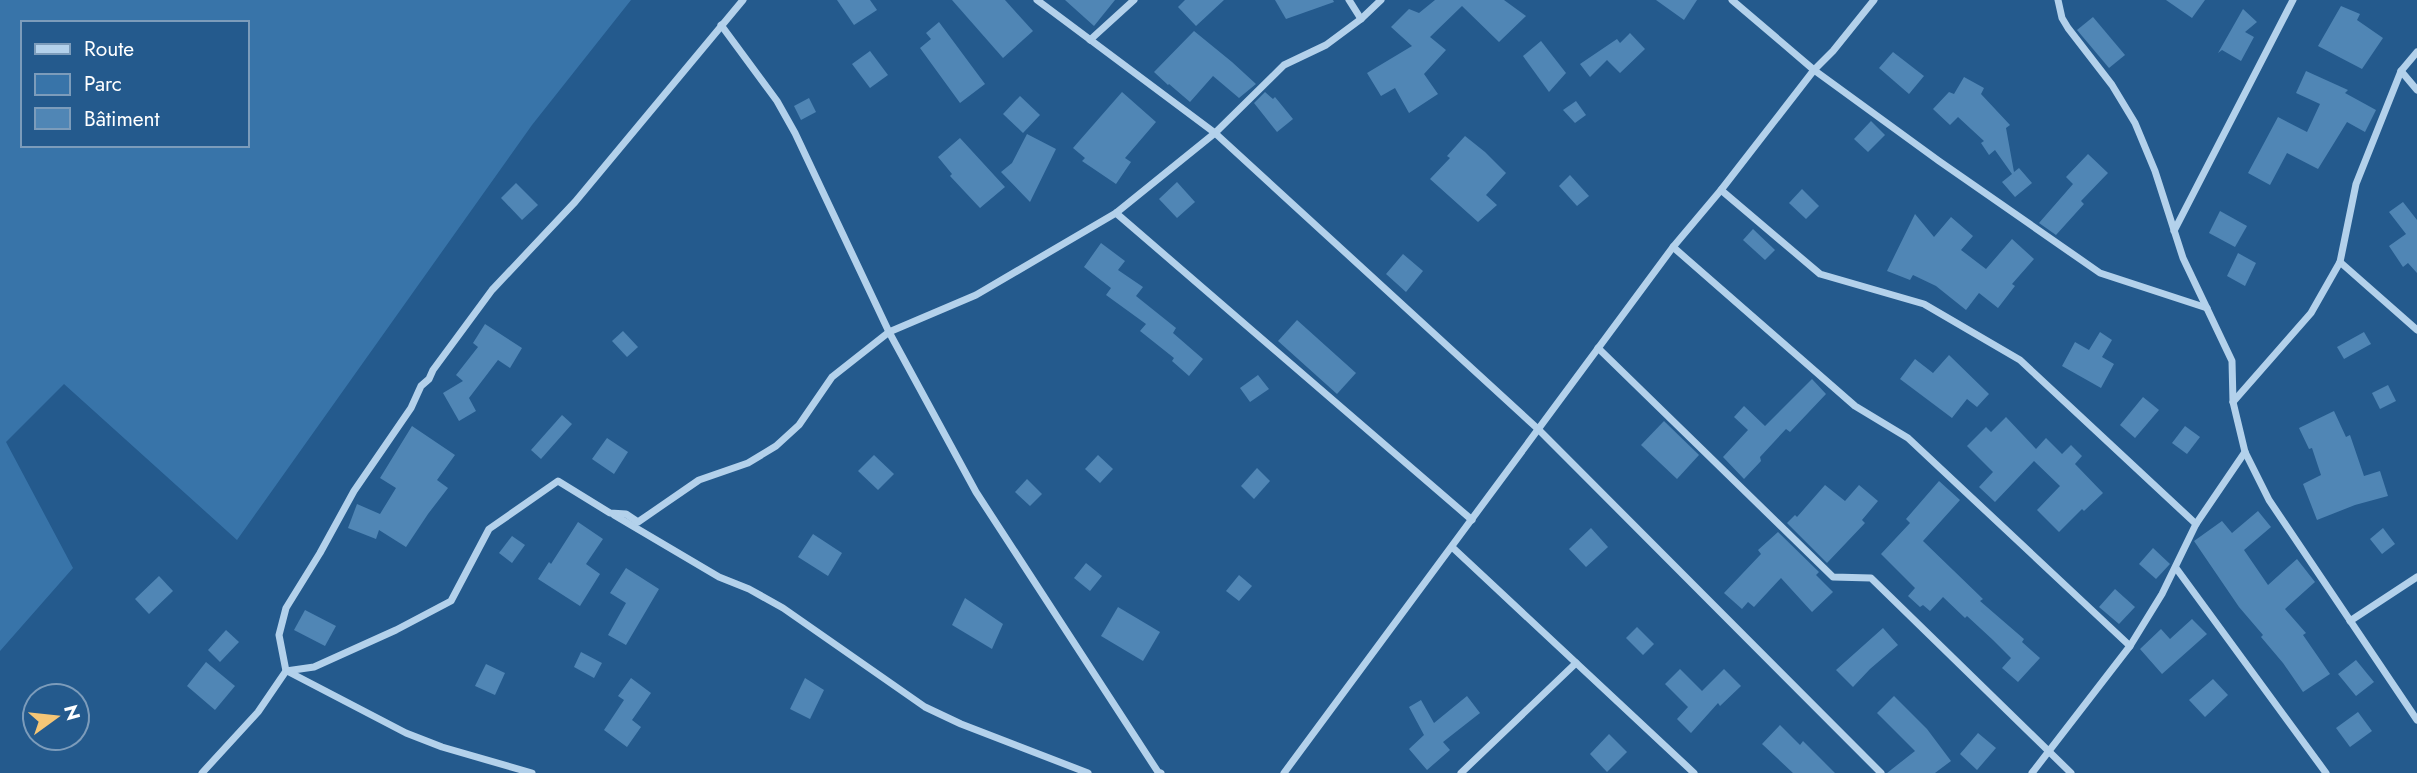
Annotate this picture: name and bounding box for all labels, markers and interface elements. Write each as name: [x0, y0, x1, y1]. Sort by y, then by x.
legend: [21, 21, 248, 147]
text: Route: [84, 34, 134, 64]
text: Parc: [84, 69, 122, 99]
text: Bâtiment: [84, 104, 160, 134]
north arrow: [21, 682, 91, 752]
text: N: [57, 702, 87, 724]

